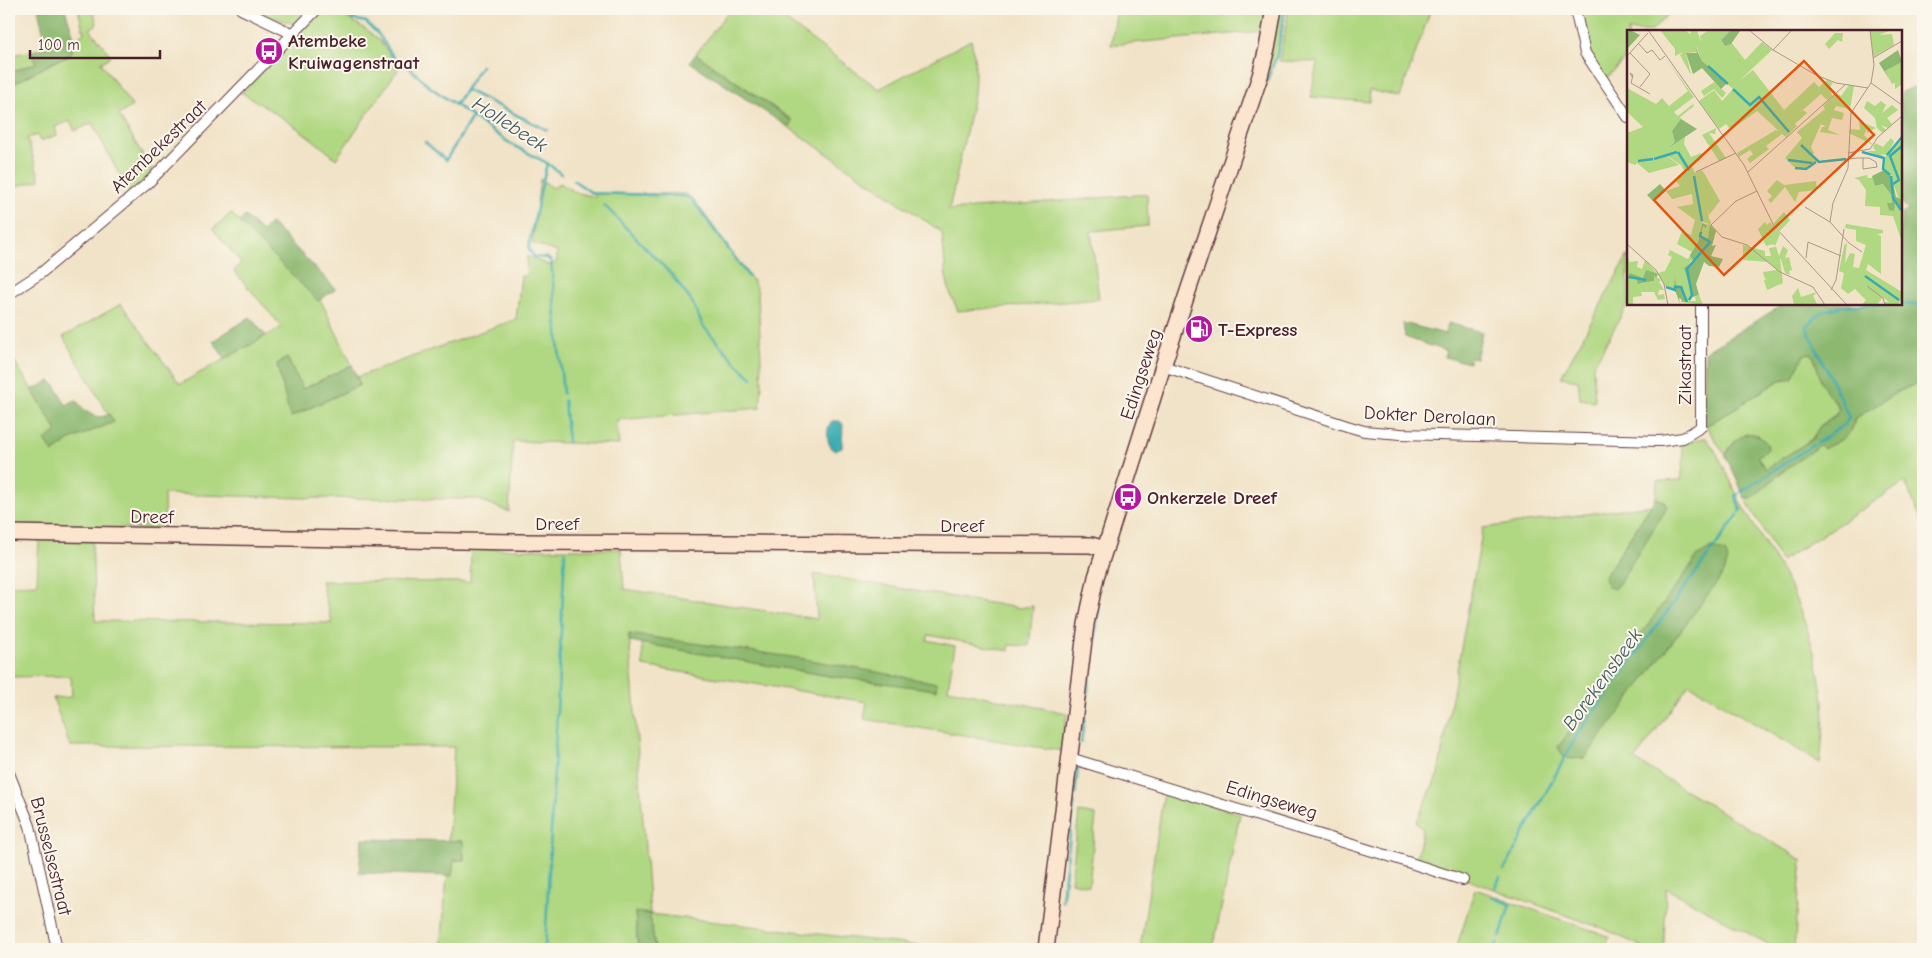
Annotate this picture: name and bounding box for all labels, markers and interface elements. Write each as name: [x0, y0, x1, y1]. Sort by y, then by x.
scale bar: [30, 28, 160, 60]
place label: Atembeke Kruiwagenstraat: [288, 30, 420, 74]
inset map: [1627, 30, 1902, 305]
text: 100 m: [38, 36, 80, 54]
bus stop icon: Atembeke Kruiwagenstraat: [254, 36, 284, 66]
water label: Hollebeek: [468, 92, 552, 157]
street label: Atembekestraat: [106, 95, 212, 198]
fuel station icon: T-Express: [1184, 314, 1214, 344]
place label: T-Express: [1218, 319, 1297, 341]
street label: Zikastraat: [1674, 325, 1696, 405]
street label: Edingseweg: [1116, 326, 1166, 423]
street label: Dokter Derolaan: [1363, 402, 1497, 430]
bus stop icon: Onkerzele Dreef: [1113, 482, 1143, 512]
place label: Onkerzele Dreef: [1147, 487, 1278, 509]
street label: Dreef: [130, 506, 176, 528]
street label: Dreef: [535, 513, 580, 535]
street label: Dreef: [940, 515, 985, 537]
water label: Borekensbeek: [1558, 624, 1647, 735]
street label: Edingseweg: [1223, 776, 1320, 824]
street label: Brusselsestraat: [26, 795, 77, 918]

